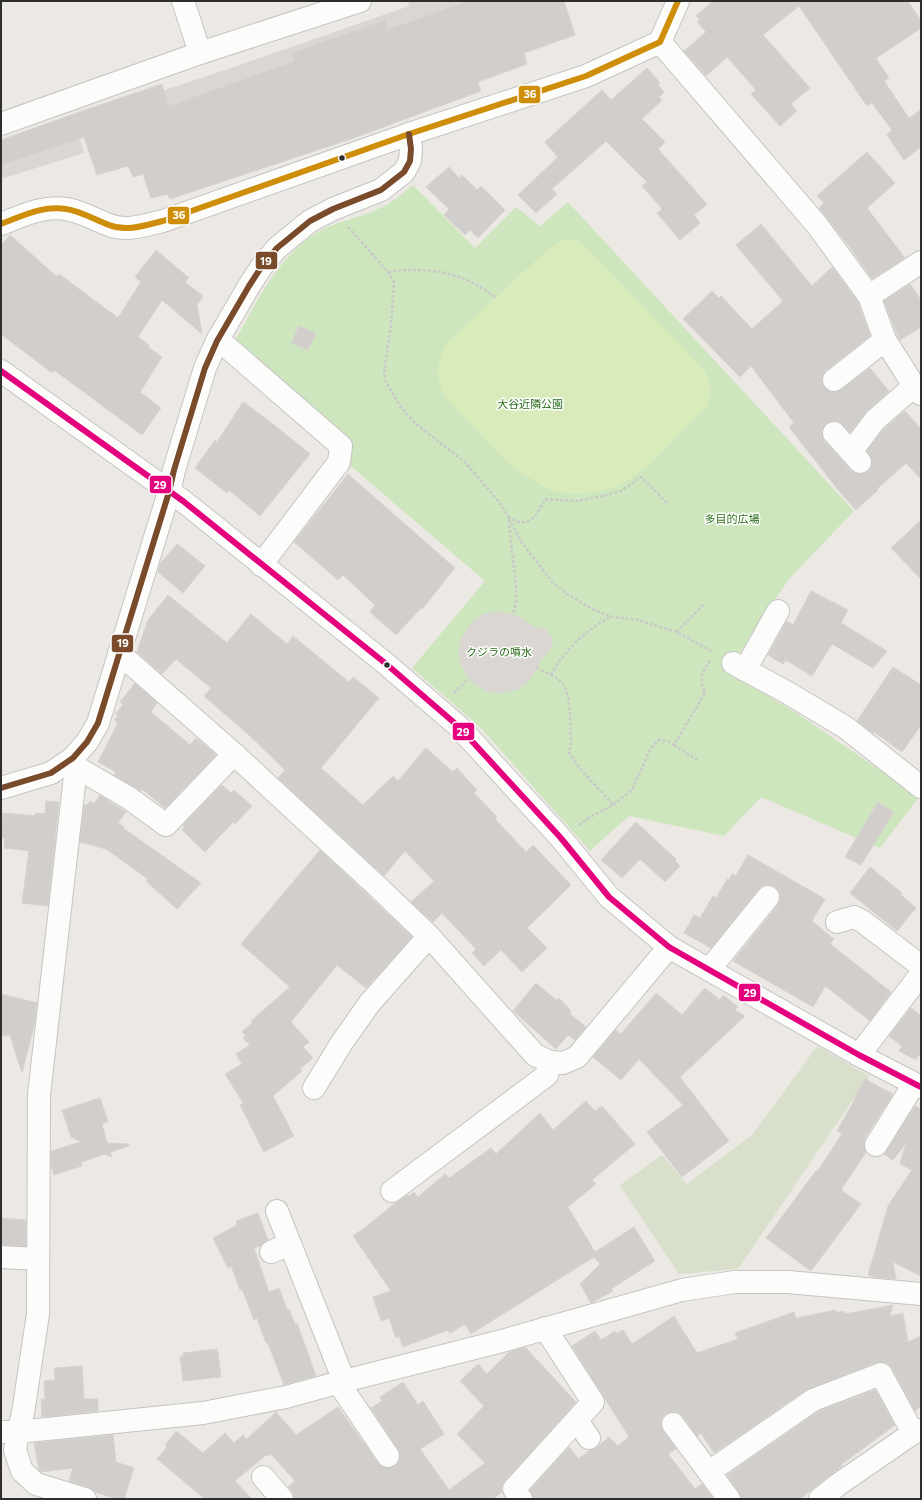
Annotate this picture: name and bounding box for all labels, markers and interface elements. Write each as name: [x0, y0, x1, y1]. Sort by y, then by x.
line badge: 36: [518, 85, 541, 104]
text: 36: [523, 87, 537, 100]
unlabelled marker: [337, 153, 347, 163]
line badge: 36: [167, 206, 190, 225]
text: 36: [172, 208, 186, 221]
line badge: 19: [255, 251, 278, 270]
text: 19: [260, 254, 272, 267]
park label: 大谷近隣公園: [497, 397, 563, 410]
line badge: 29: [149, 475, 172, 494]
text: 29: [154, 478, 167, 491]
park label: 多目的広場: [705, 512, 760, 525]
line badge: 19: [111, 634, 134, 653]
text: 19: [117, 636, 129, 649]
park label: クジラの噴水: [466, 645, 532, 658]
unlabelled marker: [382, 660, 392, 670]
line badge: 29: [452, 722, 475, 741]
text: 29: [457, 725, 470, 738]
line badge: 29: [738, 983, 761, 1002]
text: 29: [744, 986, 757, 999]

